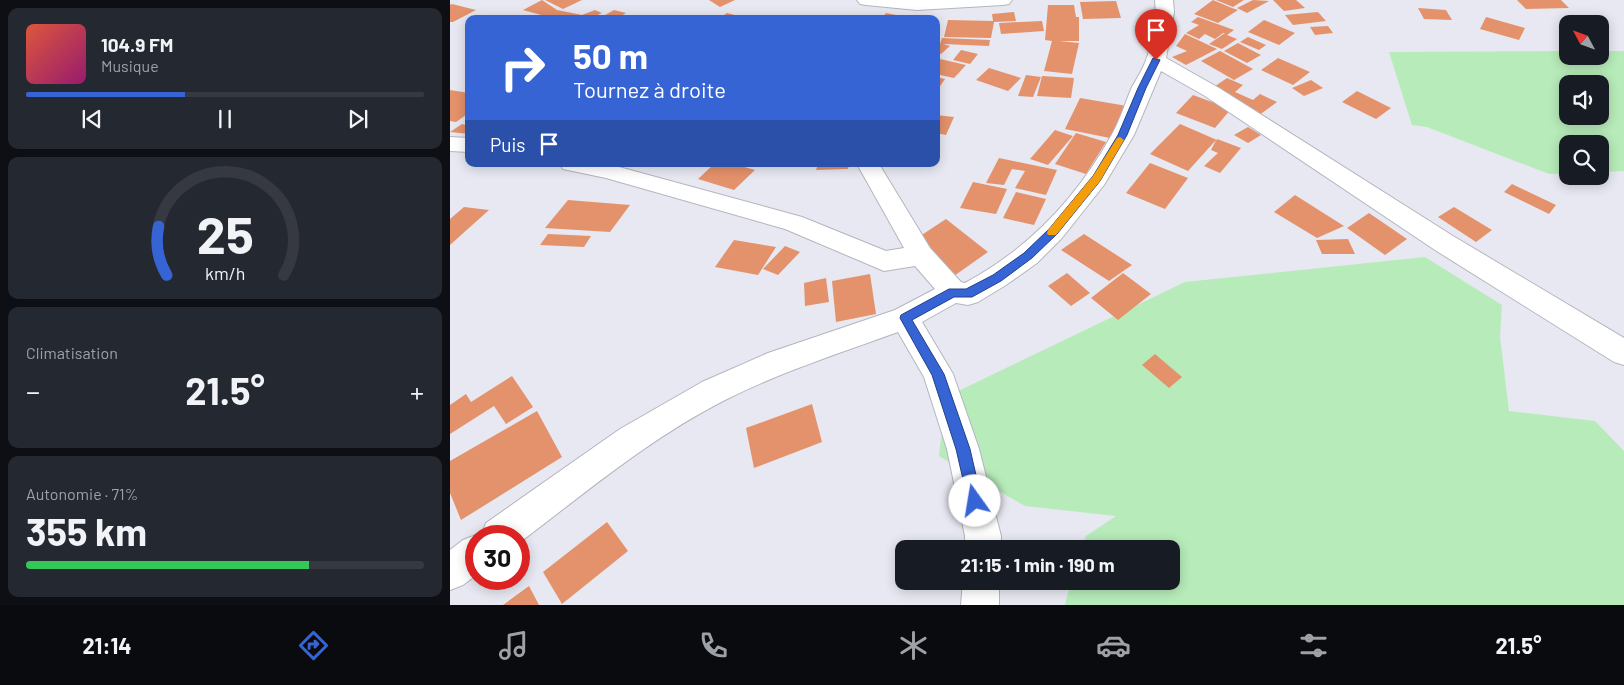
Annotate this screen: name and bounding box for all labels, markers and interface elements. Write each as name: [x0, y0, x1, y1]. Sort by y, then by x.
pin: [1135, 9, 1177, 60]
north arrow: [1559, 15, 1609, 65]
map controls: [1559, 15, 1609, 185]
icon: arrive: [1142, 16, 1170, 44]
text: 104.9 FM: [101, 33, 173, 56]
text: 50 m: [573, 34, 648, 76]
icon: right: [490, 35, 555, 100]
text: Musique: [101, 56, 159, 75]
button: sound: [1559, 75, 1609, 125]
text: Tournez à droite: [573, 76, 726, 102]
icon: previous: [78, 105, 106, 133]
icon: pause: [211, 105, 239, 133]
icon: next: [344, 105, 372, 133]
icon: arrive: [535, 130, 563, 158]
text: Puis: [490, 133, 525, 156]
button: search: [1559, 135, 1609, 185]
text: 25: [196, 202, 254, 264]
text: km/h: [205, 262, 245, 284]
text: Climatisation: [26, 343, 118, 362]
text: 21.5°: [185, 367, 265, 413]
text: −: [26, 374, 40, 408]
text: +: [410, 374, 424, 408]
position arrow: [948, 474, 1000, 526]
text: Autonomie · 71%: [26, 484, 138, 503]
text: 355 km: [26, 508, 147, 554]
speed limit sign: 30: [465, 525, 530, 590]
text: 21:15 · 1 min · 190 m: [960, 553, 1115, 576]
icon: directions: [296, 628, 331, 663]
icon: music: [496, 628, 531, 663]
icon: phone: [696, 628, 731, 663]
icon: climate: [896, 628, 931, 663]
icon: car: [1096, 628, 1131, 663]
icon: filters: [1296, 628, 1331, 663]
text: 21:14: [82, 632, 132, 658]
text: 21.5°: [1495, 632, 1541, 658]

